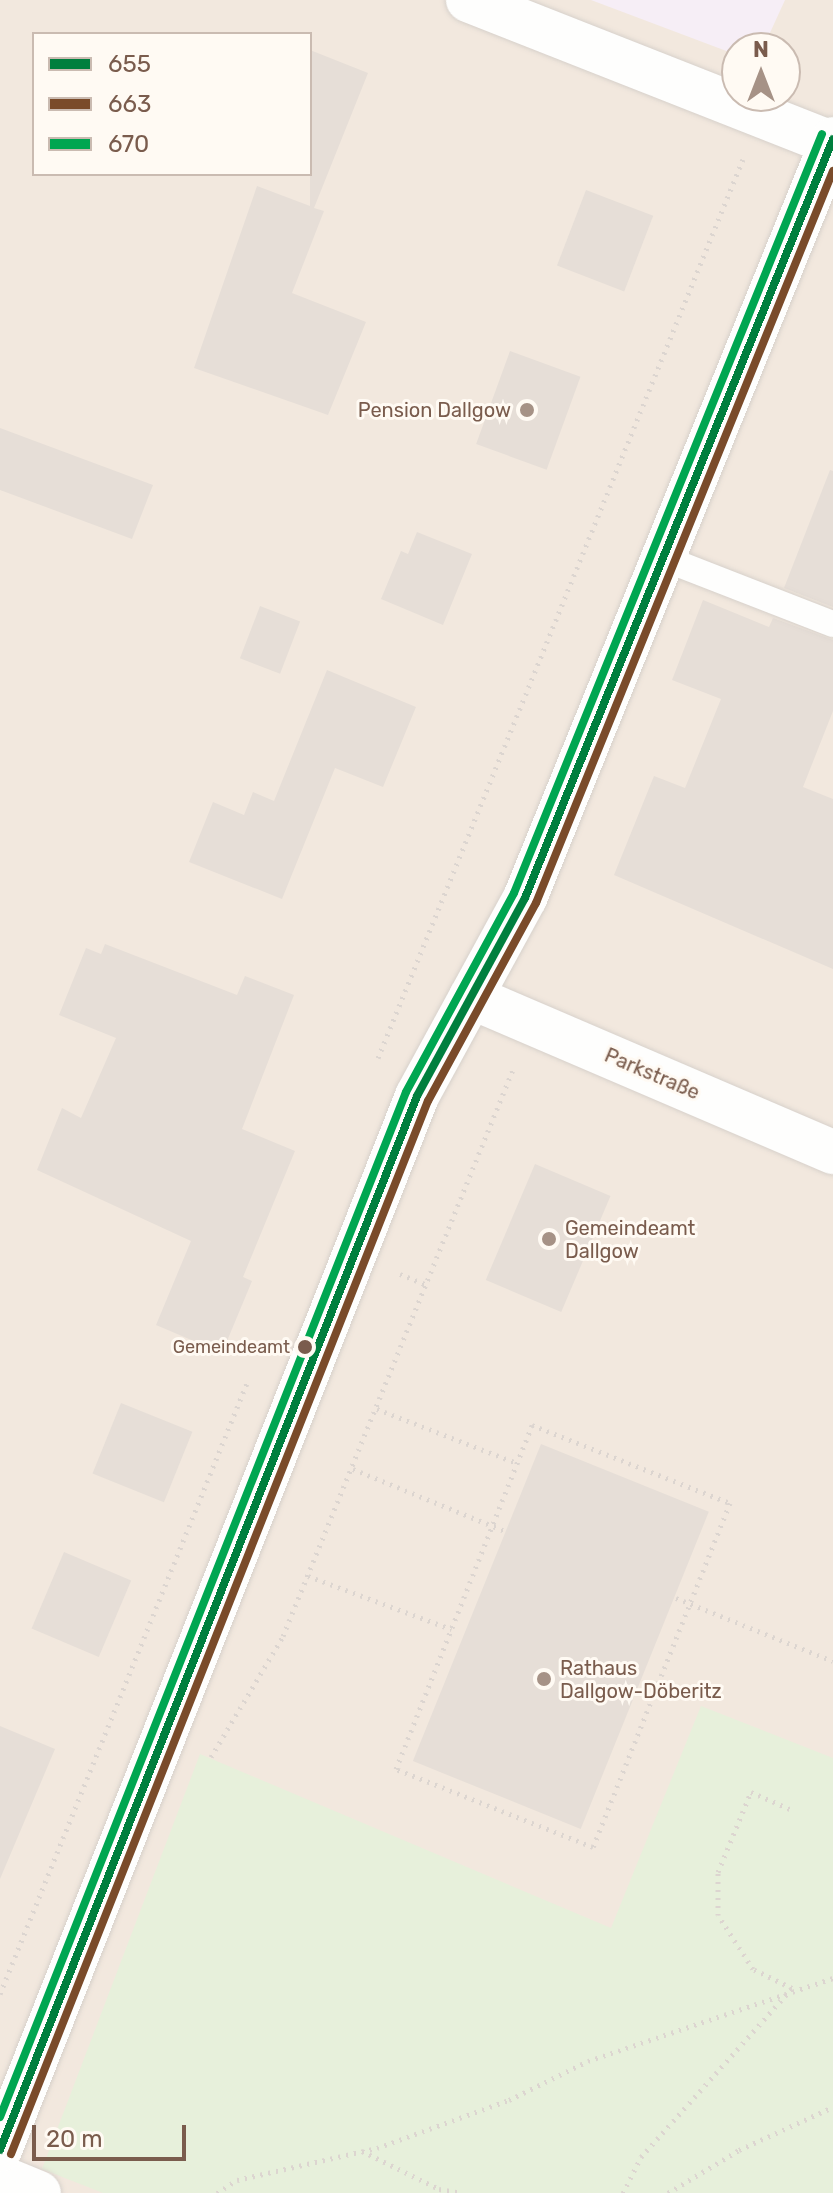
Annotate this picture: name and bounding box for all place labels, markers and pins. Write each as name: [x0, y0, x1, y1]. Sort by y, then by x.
place label: Pension Dallgow: [358, 398, 511, 422]
marker: Pension Dallgow: [518, 401, 536, 419]
place label: Gemeindeamt Dallgow: [565, 1216, 695, 1263]
marker: Gemeindeamt Dallgow: [540, 1230, 558, 1248]
place label: Gemeindeamt: [173, 1336, 290, 1358]
marker: Gemeindeamt: [297, 1339, 313, 1355]
place label: Rathaus Dallgow-Döberitz: [560, 1656, 722, 1703]
marker: Rathaus Dallgow-Döberitz: [535, 1670, 553, 1688]

